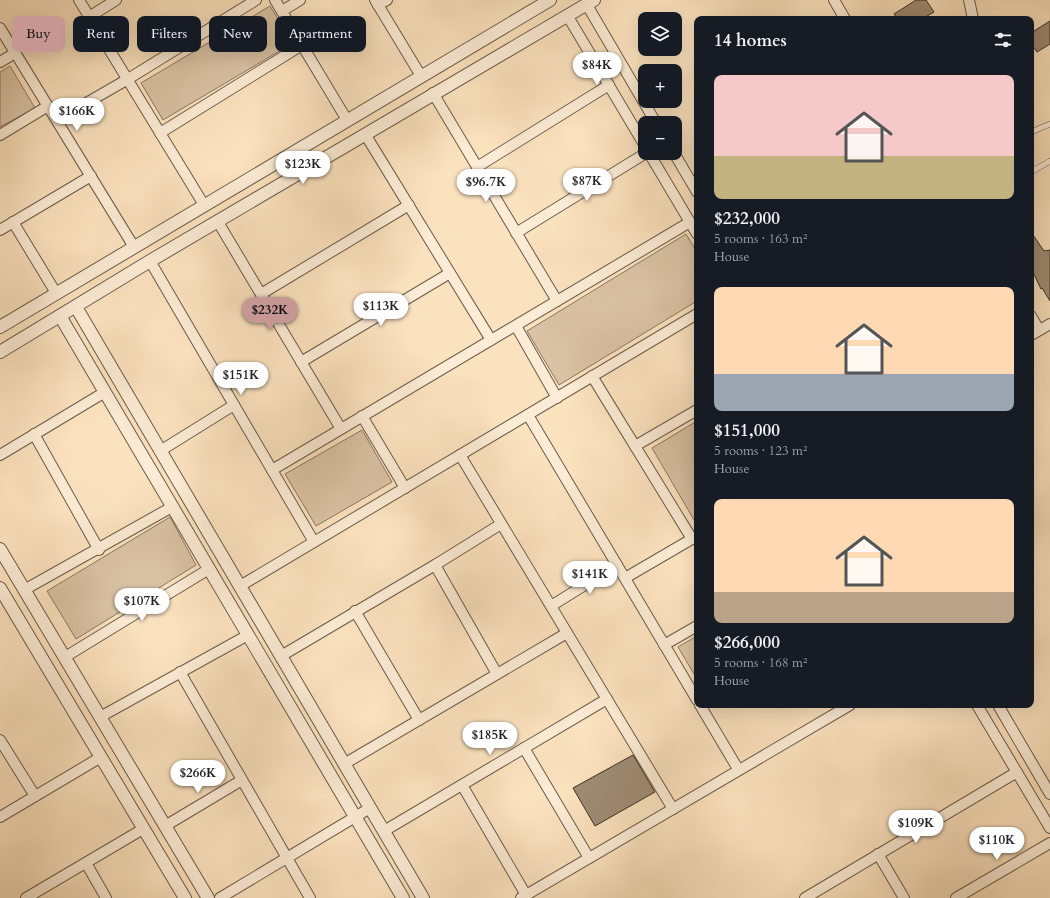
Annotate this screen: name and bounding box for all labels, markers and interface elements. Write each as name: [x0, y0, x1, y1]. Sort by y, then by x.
map controls: [638, 12, 682, 160]
button: layers: [638, 12, 682, 56]
chip: Buy: [12, 16, 65, 52]
chip: Rent: [73, 16, 129, 52]
chip: Filters: [137, 16, 201, 52]
chip: New: [209, 16, 267, 52]
chip: Apartment: [275, 16, 366, 52]
text: 14 homes: [714, 29, 787, 52]
icon: filters: [992, 29, 1014, 51]
pin: $84K: [573, 52, 621, 86]
text: $84K: [582, 56, 612, 74]
button: +: [638, 64, 682, 108]
pin: $166K: [49, 98, 105, 132]
icon: home: [828, 101, 900, 173]
text: $166K: [58, 102, 96, 120]
button: −: [638, 116, 682, 160]
pin: $123K: [275, 151, 331, 185]
text: $123K: [284, 155, 322, 173]
pin: $87K: [563, 168, 611, 202]
pin: $96.7K: [453, 169, 519, 203]
text: $87K: [572, 172, 602, 190]
text: $96.7K: [466, 173, 506, 191]
text: $232,000: [714, 207, 780, 230]
text: 5 rooms · 163 m²: [714, 230, 807, 248]
text: House: [714, 248, 749, 266]
pin: $113K: [353, 293, 409, 327]
pin: $232K: [242, 297, 298, 331]
text: $113K: [362, 297, 400, 315]
text: $232K: [251, 301, 289, 319]
icon: home: [828, 313, 900, 385]
pin: $151K: [213, 362, 269, 396]
text: $151K: [222, 366, 260, 384]
text: $151,000: [714, 419, 780, 442]
text: 5 rooms · 123 m²: [714, 442, 807, 460]
text: House: [714, 460, 749, 478]
icon: home: [828, 525, 900, 597]
pin: $141K: [562, 561, 618, 595]
text: $141K: [571, 565, 609, 583]
pin: $107K: [114, 588, 170, 622]
text: $107K: [123, 592, 161, 610]
text: $266,000: [714, 631, 780, 654]
text: 5 rooms · 168 m²: [714, 654, 807, 672]
text: House: [714, 672, 749, 690]
pin: $185K: [462, 722, 518, 756]
text: $185K: [471, 726, 509, 744]
pin: $266K: [170, 760, 226, 794]
text: $266K: [179, 764, 217, 782]
pin: $109K: [888, 810, 944, 844]
text: $109K: [897, 814, 935, 832]
pin: $110K: [969, 827, 1025, 861]
text: $110K: [978, 831, 1016, 849]

